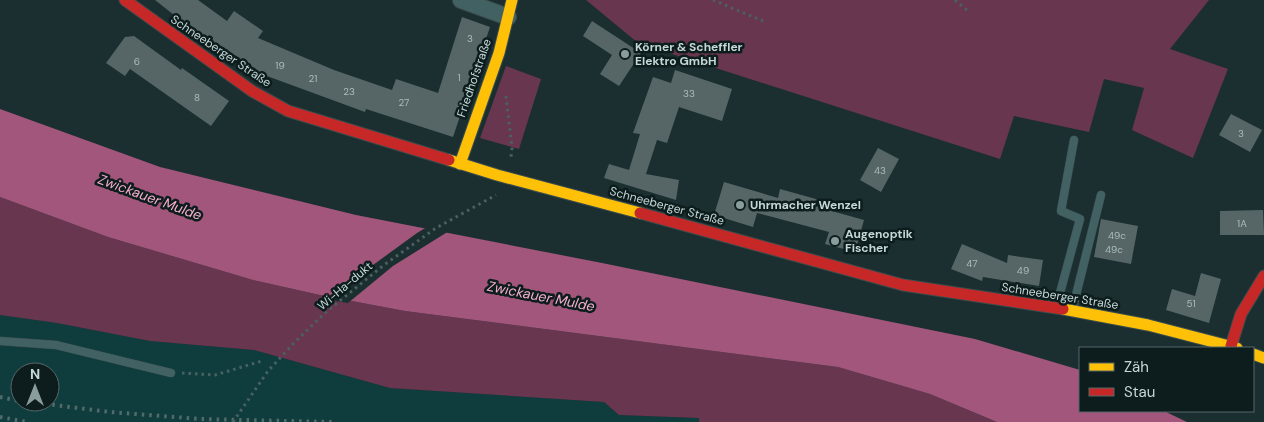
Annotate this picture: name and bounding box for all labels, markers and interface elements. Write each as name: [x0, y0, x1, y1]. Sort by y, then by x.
street label: Schneeberger Straße: [168, 11, 275, 91]
house number: 3: [467, 32, 473, 45]
street label: Friedhofstraße: [453, 36, 495, 119]
place label: Körner & Scheffler Elektro GmbH: [635, 39, 743, 69]
marker: Körner & Scheffler Elektro GmbH: [619, 48, 631, 60]
house number: 6: [134, 55, 140, 68]
house number: 19: [275, 59, 285, 72]
house number: 1: [457, 71, 461, 84]
house number: 21: [309, 72, 317, 85]
house number: 23: [343, 85, 355, 98]
house number: 33: [683, 87, 695, 100]
house number: 8: [194, 91, 200, 104]
house number: 27: [399, 96, 409, 109]
house number: 3: [1238, 127, 1244, 140]
house number: 43: [874, 164, 886, 177]
water label: Zwickauer Mulde: [96, 170, 204, 224]
street label: Schneeberger Straße: [608, 183, 726, 229]
place label: Uhrmacher Wenzel: [750, 197, 861, 213]
marker: Uhrmacher Wenzel: [734, 199, 746, 211]
house number: 1A: [1237, 217, 1247, 230]
place label: Augenoptik Fischer: [845, 226, 913, 256]
house number: 49c: [1108, 229, 1126, 242]
marker: Augenoptik Fischer: [829, 235, 841, 247]
house number: 49c: [1105, 243, 1123, 256]
house number: 47: [966, 257, 978, 270]
street label: Wi-Ha-dukt: [314, 258, 376, 314]
house number: 49: [1017, 264, 1029, 277]
water label: Zwickauer Mulde: [486, 277, 596, 315]
street label: Schneeberger Straße: [1000, 279, 1120, 313]
house number: 51: [1186, 297, 1196, 310]
legend: [1079, 347, 1254, 412]
text: Zäh: [1124, 357, 1149, 377]
north arrow: [10, 362, 60, 412]
text: N: [30, 365, 40, 383]
text: Stau: [1124, 382, 1155, 402]

